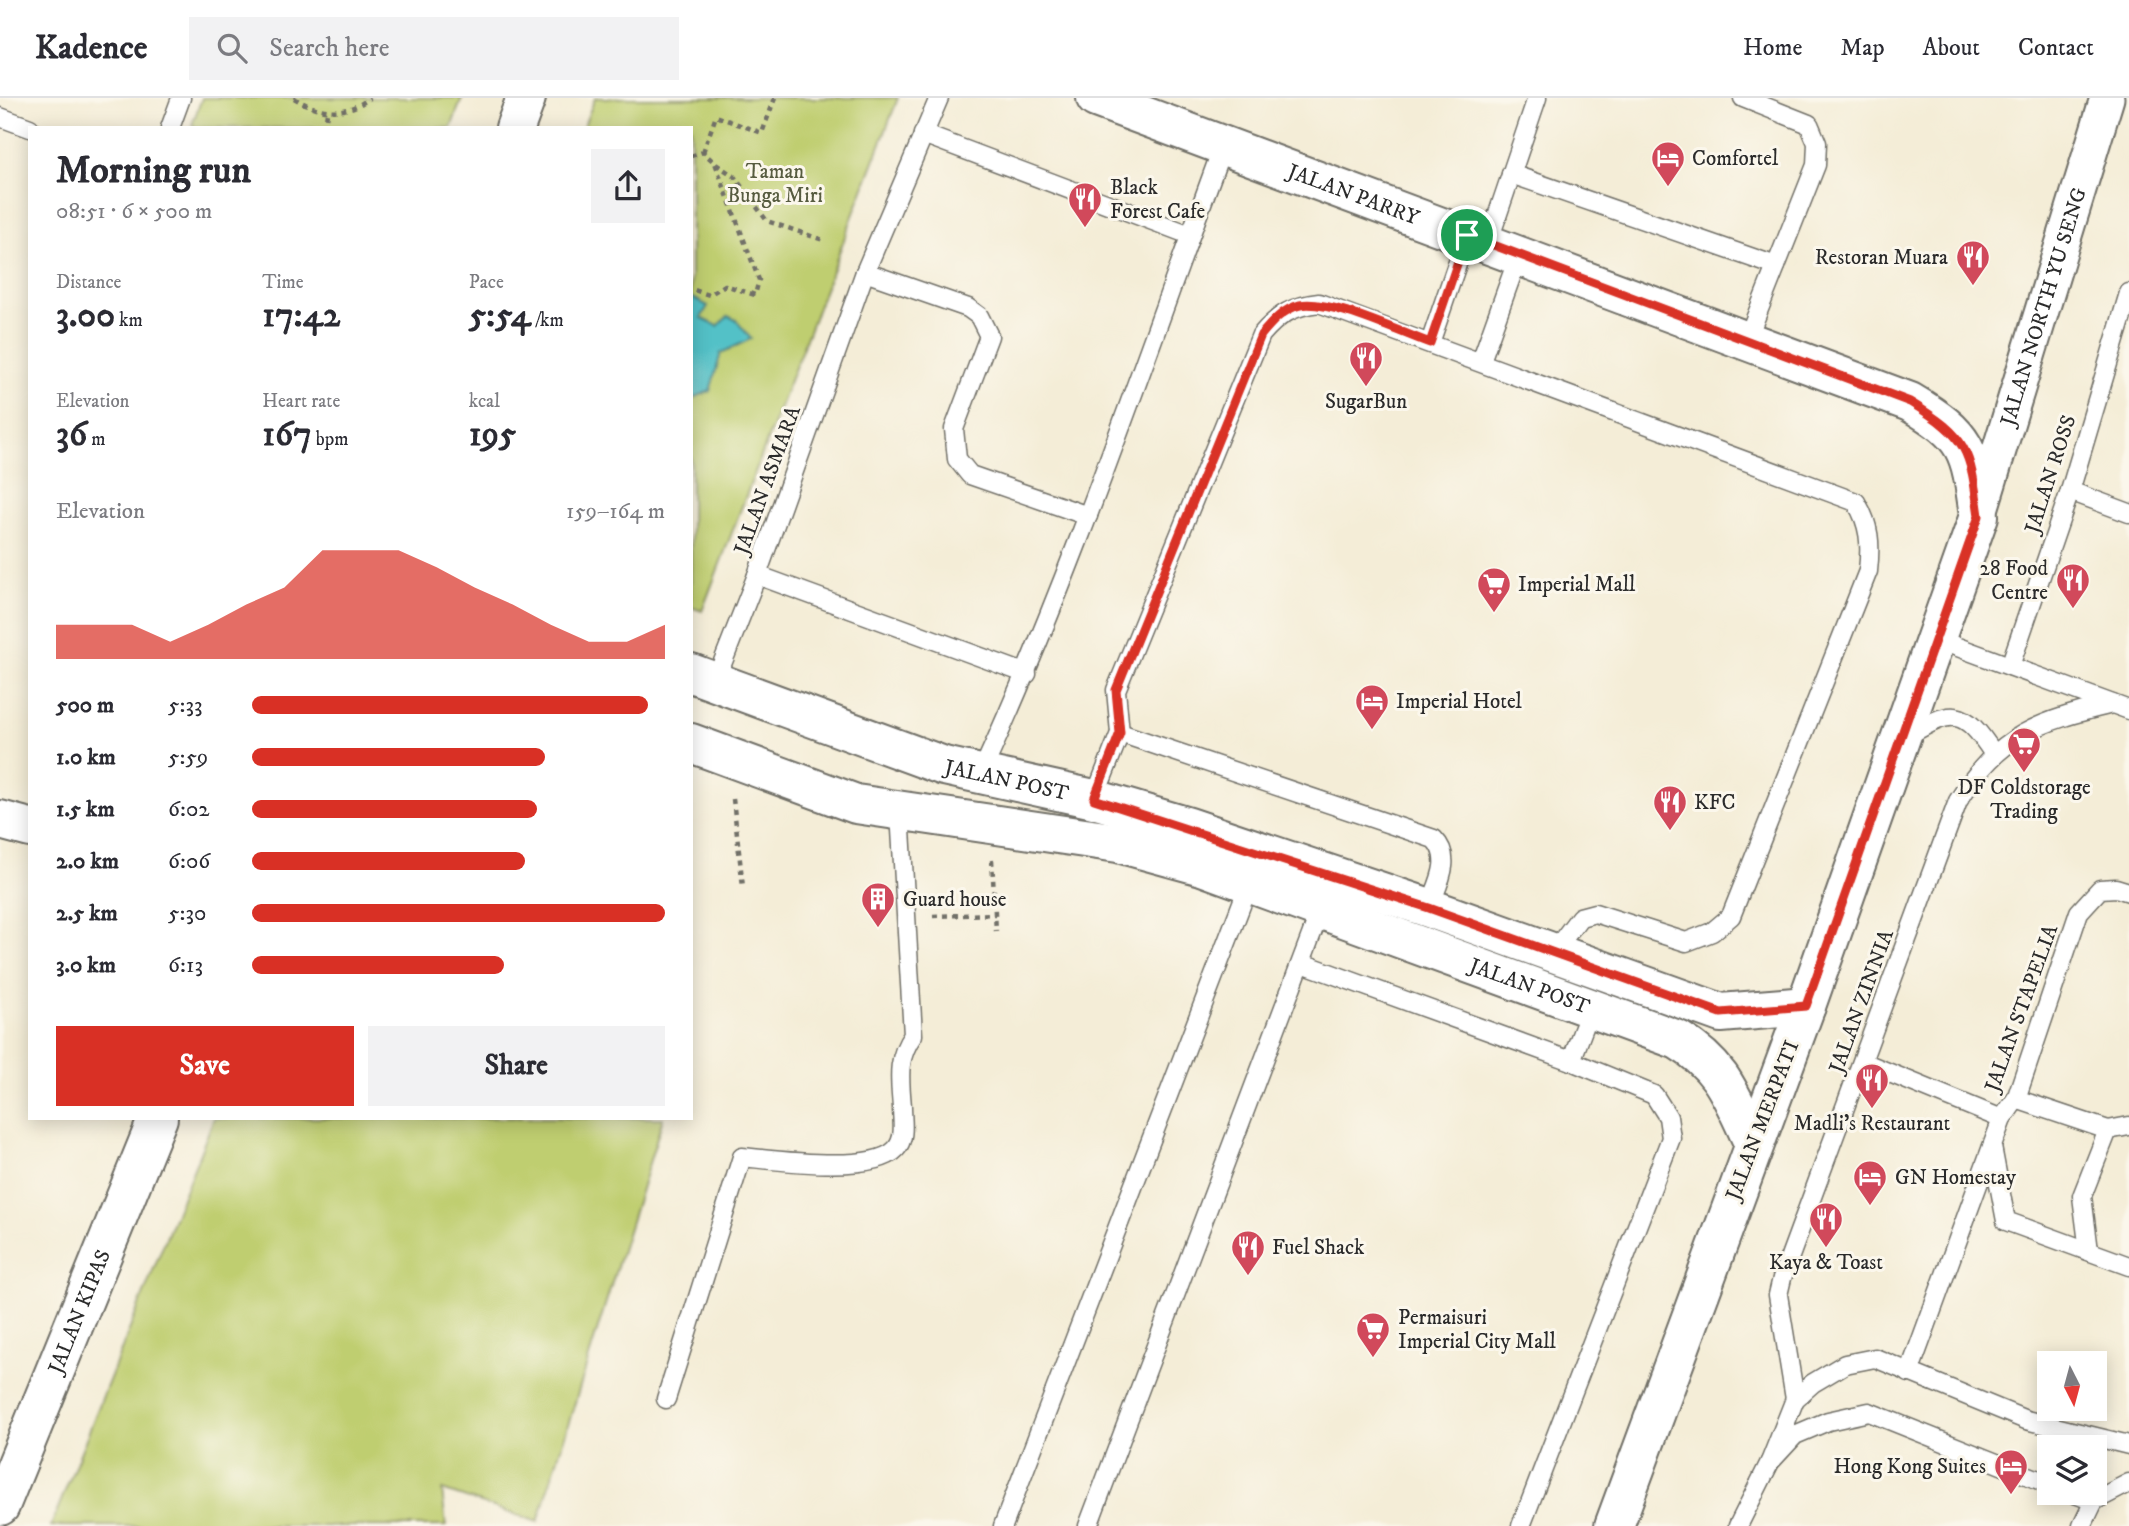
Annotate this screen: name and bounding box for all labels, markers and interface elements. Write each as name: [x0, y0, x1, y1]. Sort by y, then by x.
search box: [189, 17, 679, 80]
text: Kadence: [35, 28, 147, 69]
icon: search: [213, 29, 251, 67]
text: Search here: [269, 32, 390, 65]
text: Home: [1743, 33, 1802, 63]
text: Map: [1840, 33, 1885, 63]
text: About: [1923, 33, 1980, 63]
text: Contact: [2018, 33, 2094, 63]
hotel icon: Comfortel: [1649, 139, 1687, 188]
place label: Comfortel: [1692, 146, 1779, 172]
text: Morning run: [56, 147, 251, 195]
button: share: [591, 149, 665, 223]
street label: JALAN PARRY: [1282, 158, 1423, 232]
park label: Taman Bunga Miri: [727, 159, 823, 209]
place label: Black Forest Cafe: [1110, 175, 1206, 225]
restaurant icon: Black Forest Cafe: [1066, 180, 1104, 229]
street label: JALAN NORTH YU SENG: [1995, 184, 2093, 431]
text: 08:51 · 6 × 500 m: [56, 197, 212, 226]
pin: [1437, 205, 1497, 265]
icon: arrive: [1448, 216, 1486, 254]
restaurant icon: Restoran Muara: [1954, 238, 1992, 287]
place label: Restoran Muara: [1815, 245, 1948, 271]
text: Distance: [56, 271, 121, 294]
text: Time: [262, 271, 304, 294]
text: Pace: [469, 271, 504, 294]
text: 3.00: [56, 294, 115, 338]
text: 17:42: [262, 294, 340, 338]
text: 5:54: [469, 294, 531, 338]
text: km: [115, 309, 143, 332]
text: /km: [531, 309, 564, 332]
restaurant icon: SugarBun: [1347, 339, 1385, 388]
place label: SugarBun: [1325, 389, 1407, 415]
text: Elevation: [56, 390, 130, 413]
text: Heart rate: [262, 390, 340, 413]
text: kcal: [469, 390, 500, 413]
street label: JALAN ASMARA: [728, 402, 807, 560]
street label: JALAN ROSS: [2019, 412, 2082, 539]
text: 36: [56, 413, 87, 457]
text: 167: [262, 413, 312, 457]
text: 195: [469, 413, 516, 457]
text: m: [87, 428, 106, 451]
text: bpm: [312, 428, 349, 451]
text: Elevation: [56, 497, 145, 526]
text: 159–164 m: [566, 497, 665, 526]
place label: 28 Food Centre: [1980, 556, 2049, 606]
restaurant icon: 28 Food Centre: [2054, 561, 2092, 610]
supermarket icon: Imperial Mall: [1475, 565, 1513, 614]
place label: Imperial Mall: [1518, 572, 1636, 598]
hotel icon: Imperial Hotel: [1353, 682, 1391, 731]
place label: Imperial Hotel: [1396, 689, 1523, 715]
text: 500 m: [56, 691, 114, 720]
text: 5:33: [168, 691, 203, 720]
supermarket icon: DF Coldstorage Trading: [2005, 725, 2043, 774]
text: 1.0 km: [56, 743, 116, 772]
text: 5:59: [168, 743, 208, 772]
street label: JALAN POST: [940, 754, 1071, 807]
place label: DF Coldstorage Trading: [1957, 775, 2091, 825]
restaurant icon: KFC: [1651, 783, 1689, 832]
place label: KFC: [1694, 790, 1736, 816]
text: 1.5 km: [56, 795, 115, 824]
text: 6:02: [168, 795, 210, 824]
text: 2.0 km: [56, 847, 119, 876]
text: 6:06: [168, 847, 210, 876]
building icon: Guard house: [859, 880, 897, 929]
place label: Guard house: [903, 887, 1007, 913]
text: 2.5 km: [56, 899, 118, 928]
text: 5:30: [168, 899, 206, 928]
street label: JALAN STAPELIA: [1979, 921, 2064, 1097]
street label: JALAN ZINNIA: [1823, 926, 1900, 1078]
text: 3.0 km: [56, 951, 116, 980]
text: 6:13: [168, 951, 203, 980]
street label: JALAN POST: [1464, 952, 1593, 1021]
button: Save: [56, 1026, 354, 1106]
button: Share: [368, 1026, 665, 1106]
street label: JALAN MERPATI: [1720, 1037, 1805, 1206]
restaurant icon: Madli’s Restaurant: [1853, 1061, 1891, 1110]
place label: Madli’s Restaurant: [1794, 1111, 1951, 1137]
hotel icon: GN Homestay: [1851, 1158, 1889, 1207]
place label: GN Homestay: [1895, 1165, 2017, 1191]
restaurant icon: Kaya & Toast: [1807, 1200, 1845, 1249]
restaurant icon: Fuel Shack: [1229, 1228, 1267, 1277]
place label: Fuel Shack: [1272, 1235, 1365, 1261]
street label: JALAN KIPAS: [43, 1246, 117, 1380]
place label: Kaya & Toast: [1769, 1250, 1883, 1276]
place label: Permaisuri Imperial City Mall: [1398, 1305, 1556, 1355]
supermarket icon: Permaisuri Imperial City Mall: [1354, 1310, 1392, 1359]
north arrow: [2037, 1351, 2107, 1421]
map controls: [2037, 1351, 2107, 1505]
button: layers: [2037, 1435, 2107, 1505]
hotel icon: Hong Kong Suites: [1992, 1447, 2030, 1496]
place label: Hong Kong Suites: [1833, 1454, 1986, 1480]

